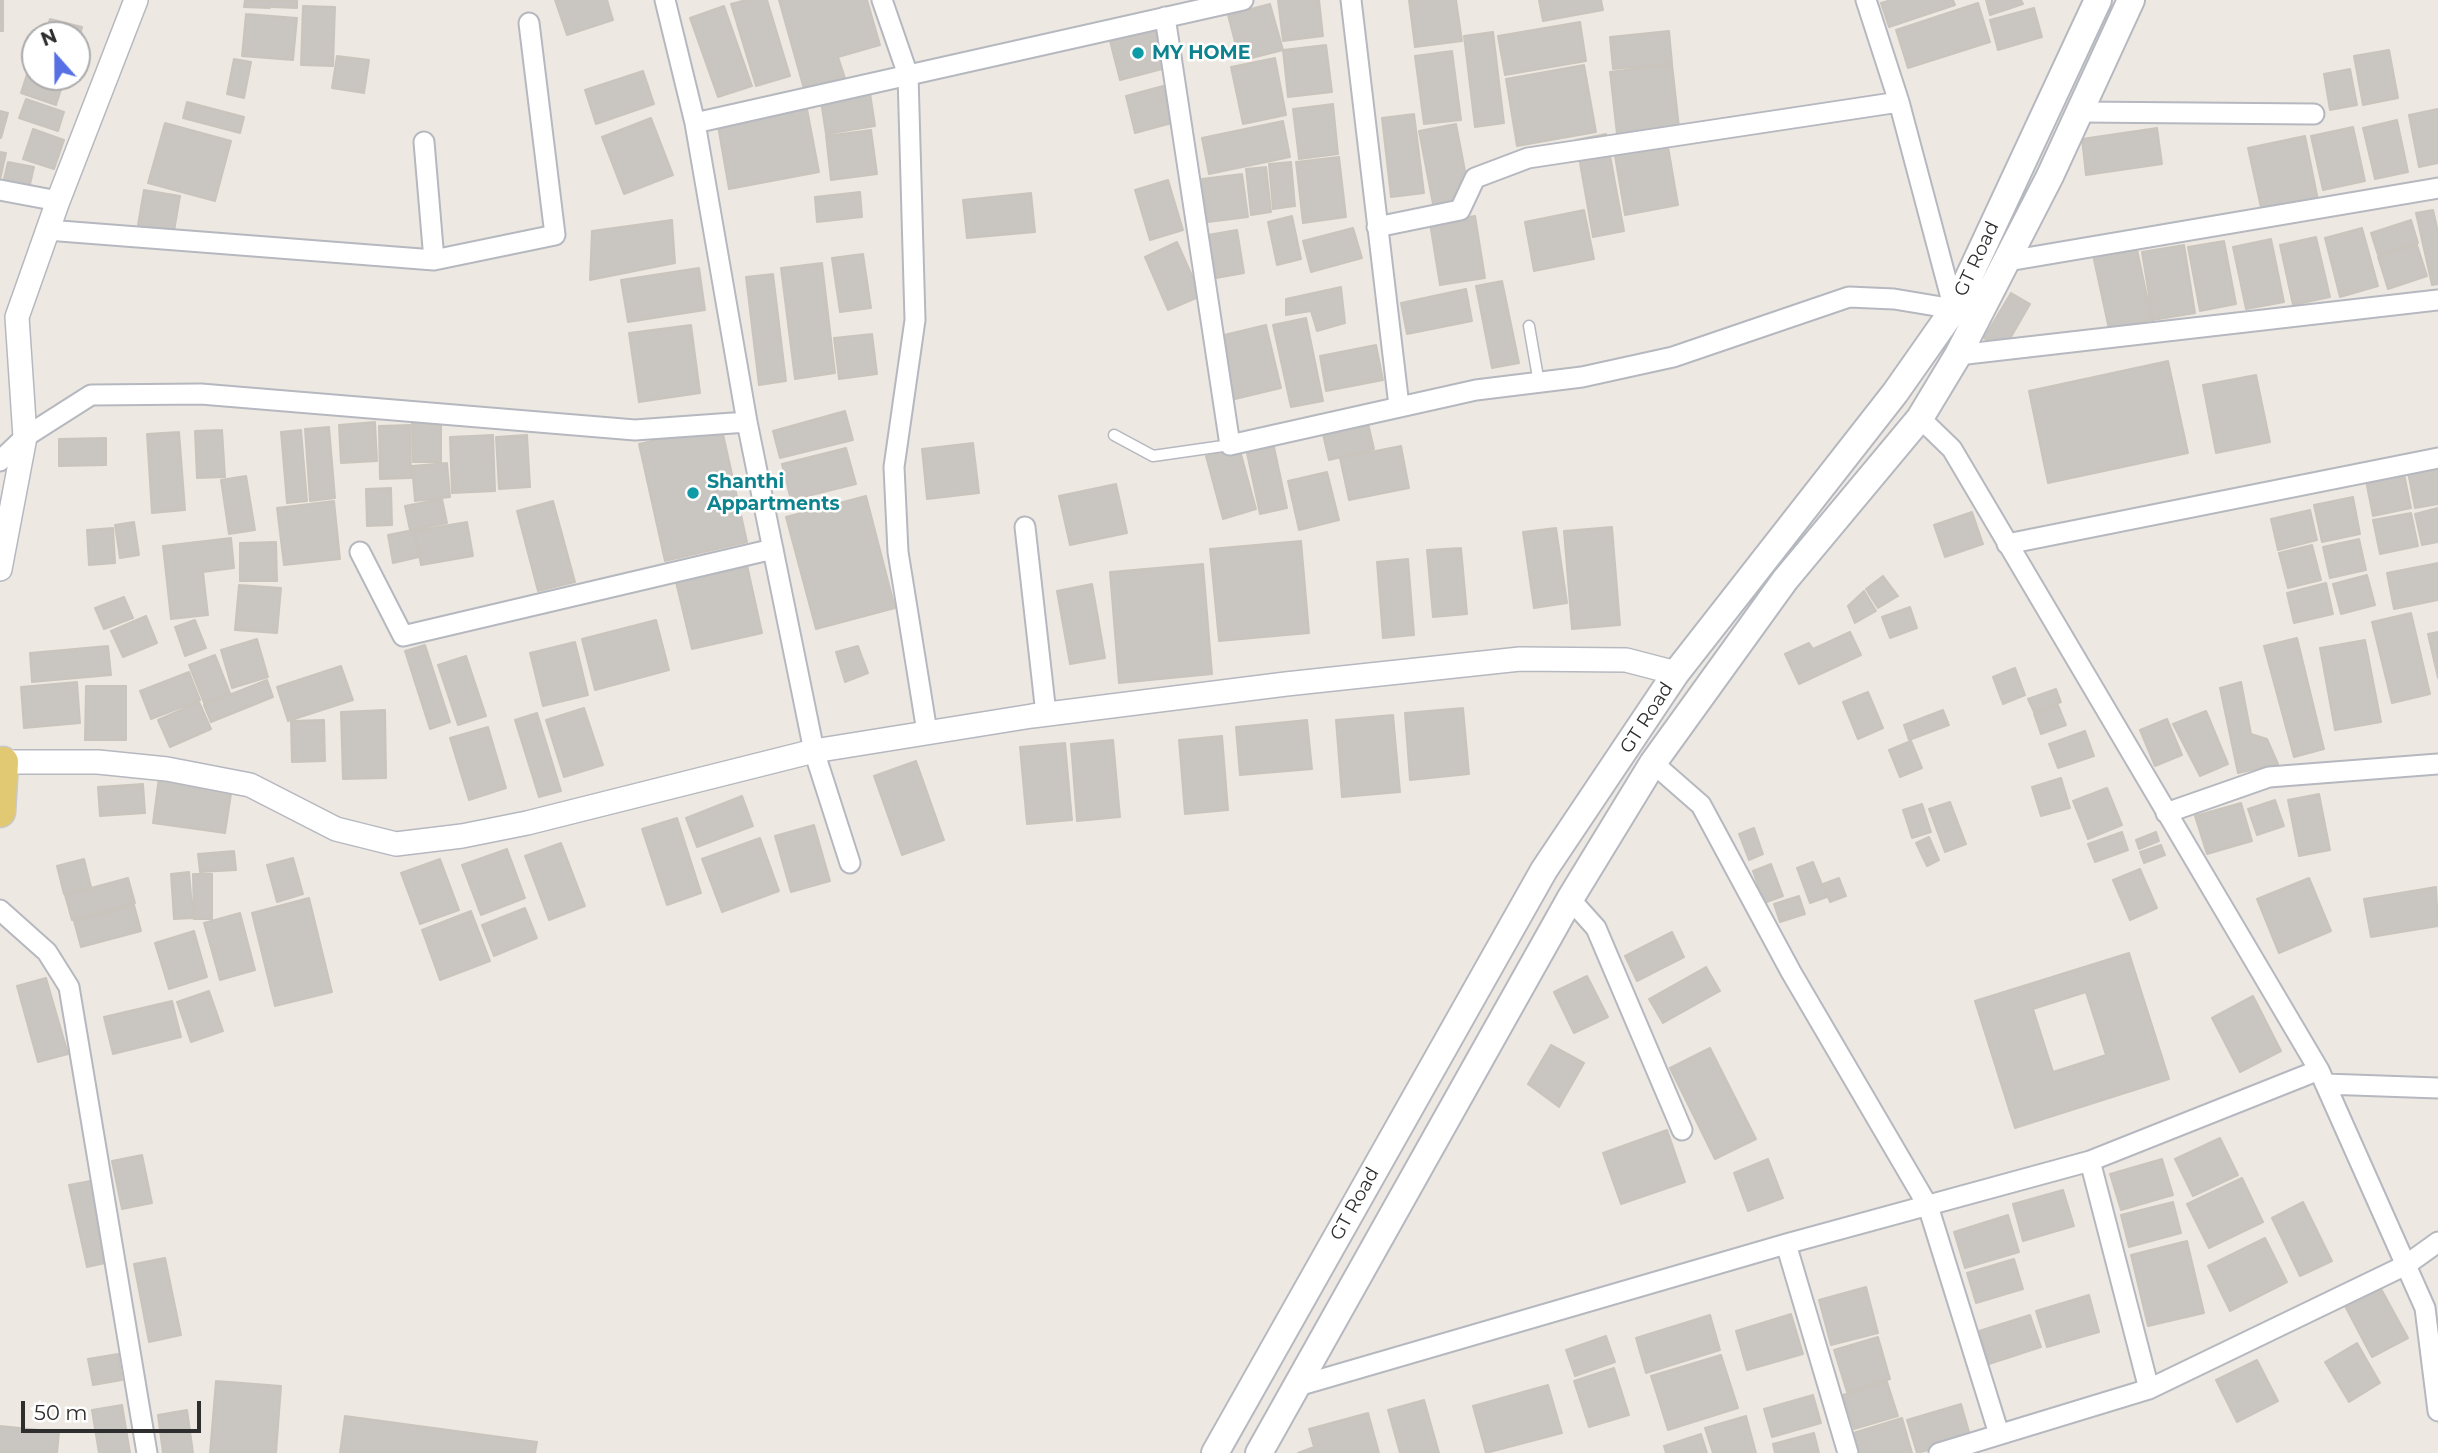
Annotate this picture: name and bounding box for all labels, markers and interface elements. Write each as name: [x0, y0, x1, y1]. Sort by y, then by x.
north arrow: [21, 21, 91, 91]
text: N: [38, 24, 60, 51]
place label: MY HOME: [1152, 42, 1250, 64]
marker: MY HOME: [1130, 45, 1146, 61]
street label: GT Road: [1950, 218, 2004, 300]
place label: Shanthi Appartments: [707, 471, 840, 515]
marker: Shanthi Appartments: [685, 485, 701, 501]
street label: GT Road: [1616, 678, 1678, 758]
street label: GT Road: [1326, 1163, 1384, 1245]
scale bar: [24, 1386, 205, 1430]
text: 50 m: [34, 1400, 88, 1425]

